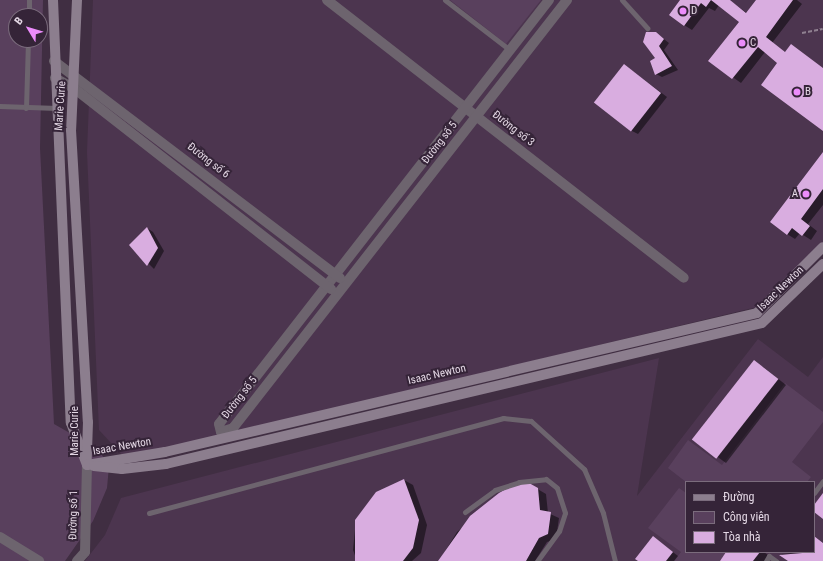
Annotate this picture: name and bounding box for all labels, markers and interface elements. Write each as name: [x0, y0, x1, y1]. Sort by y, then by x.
place label: D: [691, 4, 697, 18]
marker: D: [678, 6, 688, 16]
north arrow: [8, 8, 48, 48]
text: B: [12, 14, 26, 27]
place label: C: [750, 36, 756, 50]
marker: C: [737, 38, 747, 48]
street label: Marie Curie: [53, 81, 69, 131]
place label: B: [805, 85, 811, 99]
marker: B: [792, 87, 802, 97]
street label: Đường số 3: [489, 108, 537, 150]
street label: Đường số 5: [419, 119, 461, 167]
street label: Đường số 6: [184, 140, 232, 182]
place label: A: [792, 187, 798, 201]
marker: A: [801, 189, 811, 199]
street label: Isaac Newton: [755, 264, 807, 314]
street label: Isaac Newton: [407, 362, 467, 388]
street label: Đường số 5: [219, 374, 261, 422]
street label: Marie Curie: [68, 406, 82, 456]
street label: Isaac Newton: [92, 435, 152, 459]
legend: [685, 481, 815, 553]
street label: Đường số 1: [67, 490, 81, 540]
text: Đường: [723, 490, 754, 504]
text: Công viên: [723, 510, 770, 524]
text: Tòa nhà: [723, 530, 761, 544]

